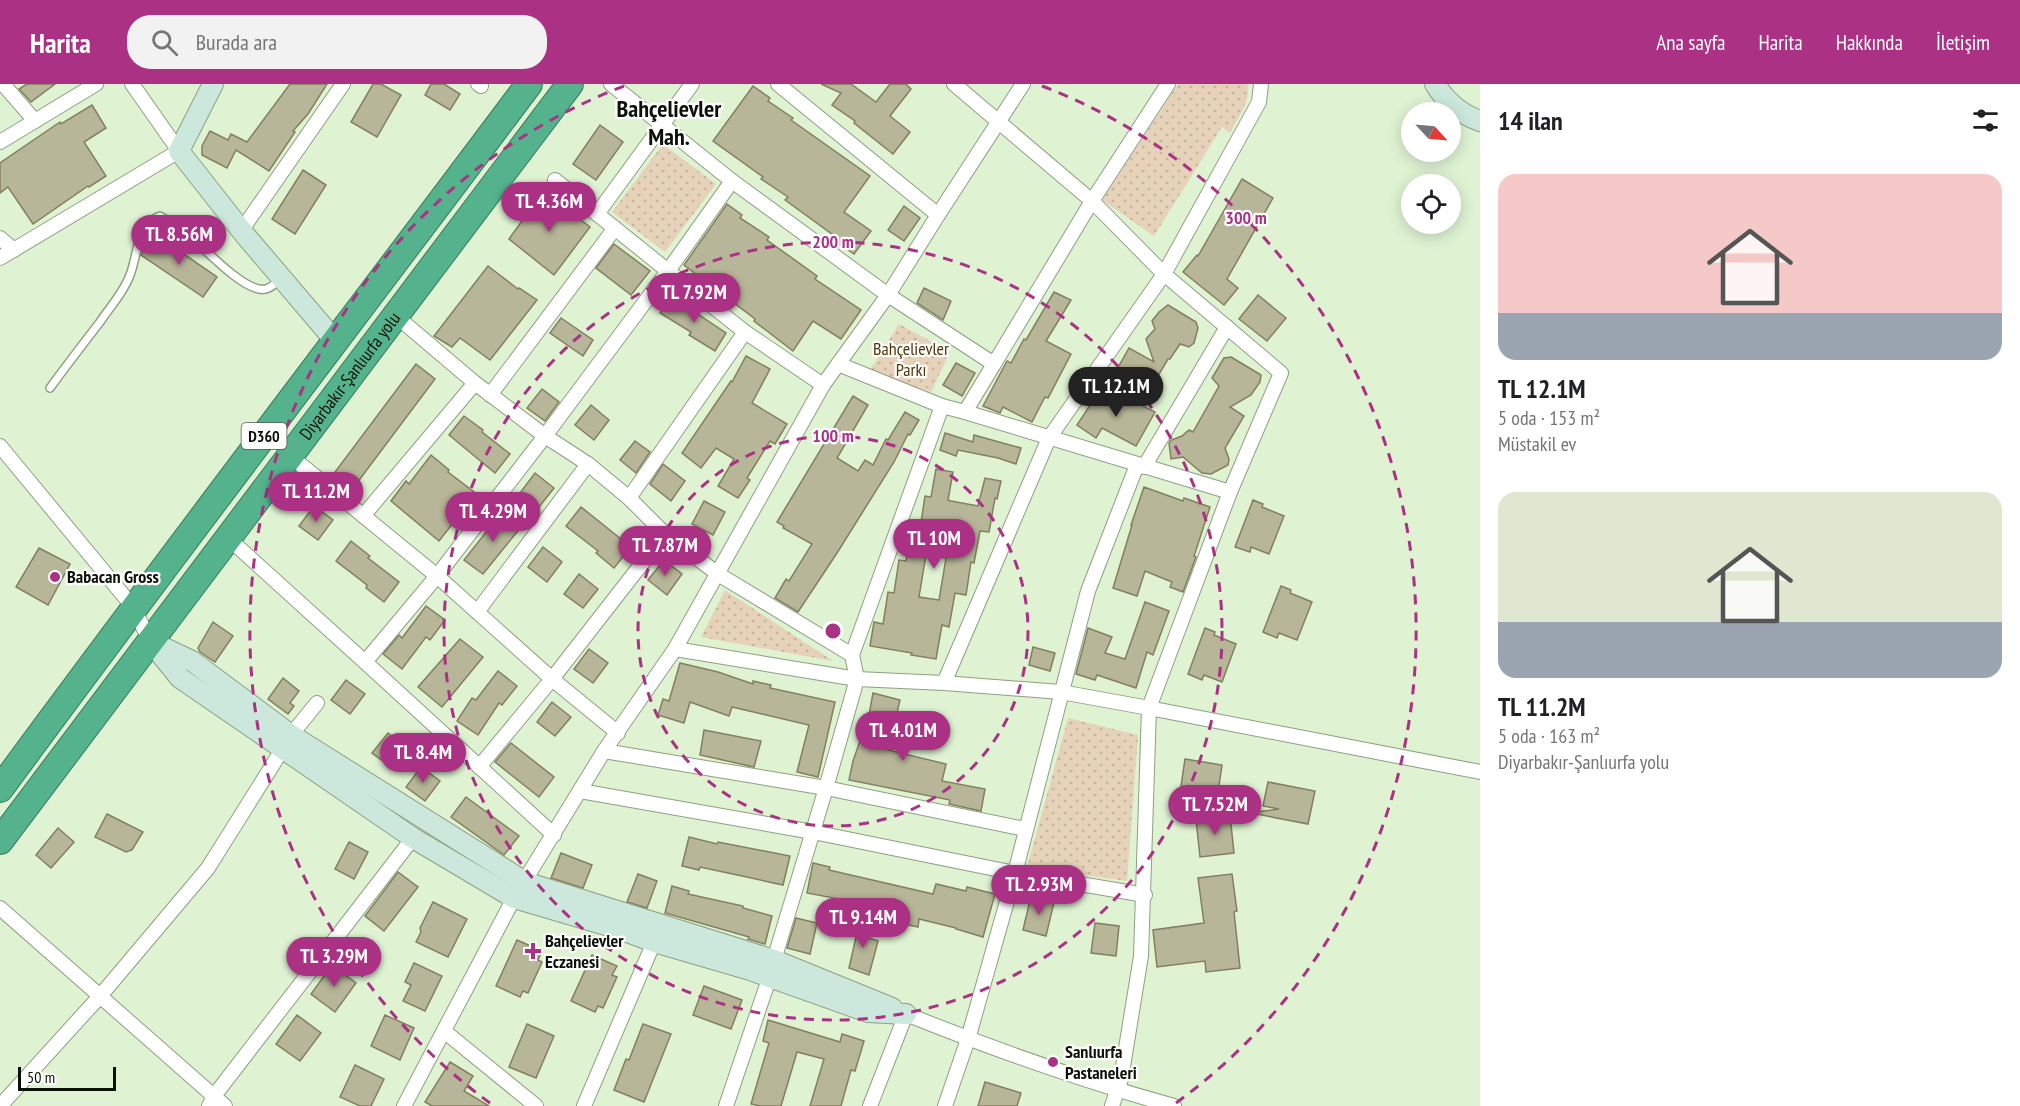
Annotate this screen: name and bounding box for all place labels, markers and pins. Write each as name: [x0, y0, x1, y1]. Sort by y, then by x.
pin: TL 4.36M: [487, 182, 611, 233]
pin: TL 8.56M: [117, 215, 241, 266]
pin: TL 7.92M: [632, 273, 756, 324]
pin: TL 12.1M: [1054, 367, 1178, 418]
pin: TL 11.2M: [254, 472, 378, 523]
pin: TL 4.29M: [431, 492, 555, 543]
pin: TL 10M: [885, 519, 983, 570]
pin: TL 7.87M: [603, 526, 727, 577]
place label: Babacan Gross: [67, 565, 159, 588]
marker: Babacan Gross: [48, 570, 62, 584]
centre of rings: [823, 621, 843, 641]
pin: TL 4.01M: [841, 711, 965, 762]
pin: TL 8.4M: [368, 733, 478, 784]
pin: TL 7.52M: [1153, 785, 1277, 836]
pin: TL 2.93M: [977, 865, 1101, 916]
pin: TL 9.14M: [801, 898, 925, 949]
place label: Bahçelievler Eczanesi: [545, 929, 624, 973]
pin: TL 3.29M: [272, 937, 396, 988]
marker: Bahçelievler Eczanesi: [526, 944, 540, 958]
place label: Sanlıurfa Pastaneleri: [1065, 1040, 1137, 1084]
marker: Sanlıurfa Pastaneleri: [1046, 1055, 1060, 1069]

